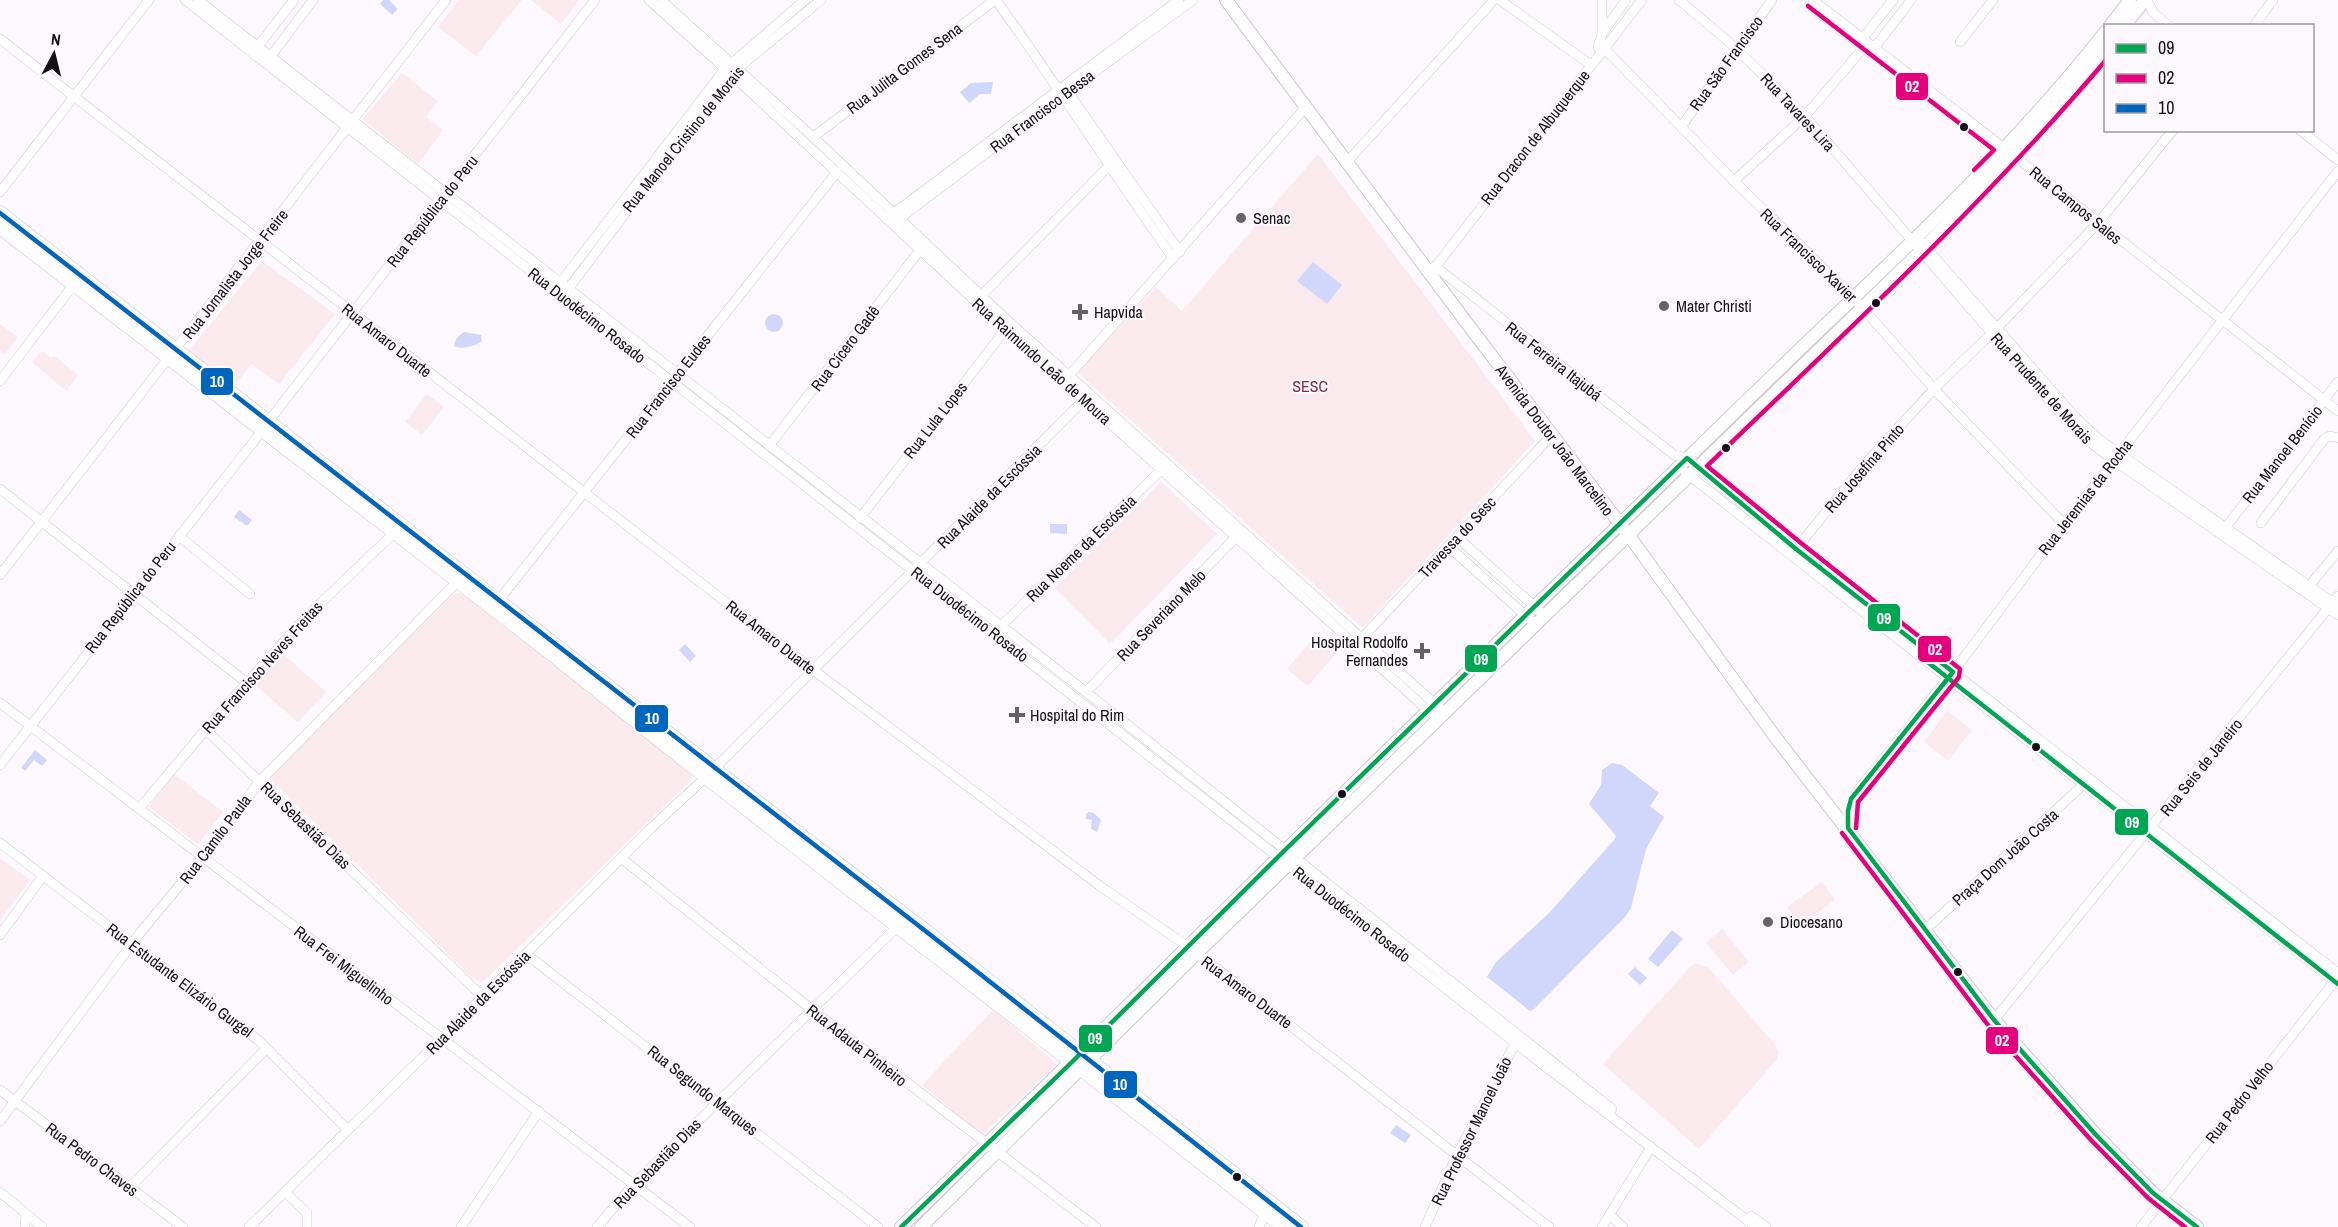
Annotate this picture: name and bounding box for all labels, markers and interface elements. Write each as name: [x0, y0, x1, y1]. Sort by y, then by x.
street label: Rua São Francisco: [1684, 11, 1768, 115]
street label: Rua Julita Gomes Sena: [842, 17, 967, 119]
north arrow: [24, 24, 84, 84]
legend: [2104, 24, 2314, 132]
text: N: [50, 28, 62, 51]
text: 09: [2158, 35, 2174, 60]
street label: Rua Manoel Cristino de Morais: [617, 61, 749, 217]
street label: Rua Francisco Bessa: [985, 64, 1099, 158]
street label: Rua Dracon de Albuquerque: [1475, 65, 1595, 209]
text: 02: [2158, 65, 2174, 90]
street label: Rua Tavares Lira: [1756, 68, 1841, 157]
line badge: 02: [1895, 72, 1929, 101]
text: 02: [1905, 75, 1919, 97]
text: 10: [2158, 95, 2174, 120]
unlabelled marker: [1958, 121, 1970, 133]
street label: Rua República do Peru: [381, 150, 483, 272]
street label: Rua Campos Sales: [2025, 161, 2127, 249]
street label: Rua Francisco Xavier: [1756, 203, 1863, 307]
street label: Rua Jornalista Jorge Freire: [177, 204, 293, 344]
place label: Senac: [1253, 207, 1291, 229]
marker: Senac: [1234, 211, 1248, 225]
street label: Rua Duodécimo Rosado: [524, 262, 650, 368]
street label: Rua Raimundo Leão de Moura: [968, 293, 1117, 430]
place label: Mater Christi: [1676, 295, 1752, 317]
unlabelled marker: [1870, 297, 1882, 309]
street label: Rua Amaro Duarte: [337, 298, 437, 382]
marker: Mater Christi: [1657, 299, 1671, 313]
street label: Rua Cícero Gadê: [805, 301, 885, 395]
place label: Hapvida: [1094, 301, 1144, 323]
marker: Hapvida: [1071, 303, 1089, 321]
street label: Rua Ferreira Itajubá: [1501, 316, 1607, 406]
street label: Rua Prudente de Morais: [1986, 328, 2098, 448]
street label: Rua Francisco Eudes: [620, 330, 716, 442]
street label: Avenida Doutor João Marcelino: [1490, 359, 1619, 520]
line badge: 10: [200, 367, 234, 396]
text: 10: [210, 370, 224, 392]
park label: SESC: [1292, 375, 1328, 397]
street label: Rua Lula Lopes: [898, 377, 972, 463]
street label: Rua Manoel Benício: [2237, 400, 2327, 508]
street label: Rua Josefina Pinto: [1819, 419, 1909, 517]
street label: Rua Jeremias da Rocha: [2033, 434, 2138, 560]
street label: Rua Alaide da Escóssia: [932, 438, 1047, 553]
unlabelled marker: [1720, 442, 1732, 454]
street label: Rua Noeme da Escóssia: [1021, 489, 1141, 606]
street label: Travessa do Sesc: [1413, 491, 1501, 583]
street label: Rua República do Peru: [79, 536, 181, 658]
street label: Rua Duodécimo Rosado: [907, 561, 1033, 667]
street label: Rua Severiano Melo: [1112, 564, 1210, 666]
street label: Rua Amaro Duarte: [721, 595, 821, 679]
street label: Rua Francisco Neves Freitas: [197, 596, 327, 738]
line badge: 09: [1867, 603, 1901, 632]
text: 09: [1877, 607, 1891, 629]
place label: Hospital Rodolfo Fernandes: [1311, 631, 1408, 671]
line badge: 02: [1917, 635, 1952, 663]
text: 02: [1928, 638, 1942, 660]
marker: Hospital Rodolfo Fernandes: [1413, 642, 1431, 660]
line badge: 09: [1464, 644, 1498, 673]
text: 09: [1474, 648, 1488, 670]
line badge: 10: [634, 704, 669, 733]
place label: Hospital do Rim: [1030, 704, 1124, 726]
marker: Hospital do Rim: [1008, 706, 1026, 724]
text: 10: [645, 707, 659, 729]
street label: Rua Seis de Janeiro: [2155, 714, 2247, 820]
unlabelled marker: [2030, 741, 2042, 753]
street label: Rua Sebastião Dias: [256, 776, 356, 874]
unlabelled marker: [1336, 788, 1348, 800]
street label: Rua Camilo Paula: [174, 789, 256, 888]
street label: Praça Dom João Costa: [1947, 803, 2063, 911]
line badge: 09: [2114, 808, 2149, 836]
text: 09: [2125, 811, 2139, 833]
street label: Rua Duodécimo Rosado: [1289, 861, 1415, 967]
place label: Diocesano: [1780, 911, 1843, 933]
marker: Diocesano: [1761, 915, 1775, 929]
street label: Rua Estudante Elizário Gurgel: [102, 918, 258, 1042]
street label: Rua Frei Miguelinho: [290, 920, 398, 1010]
street label: Rua Alaide da Escóssia: [421, 944, 536, 1059]
street label: Rua Amaro Duarte: [1197, 951, 1297, 1033]
unlabelled marker: [1952, 966, 1964, 978]
street label: Rua Adauta Pinheiro: [802, 999, 912, 1091]
line badge: 09: [1078, 1024, 1113, 1053]
line badge: 02: [1985, 1026, 2019, 1055]
text: 09: [1088, 1027, 1102, 1049]
text: 02: [1995, 1029, 2009, 1051]
street label: Rua Segundo Marques: [643, 1040, 763, 1140]
street label: Rua Professor Manoel João: [1425, 1053, 1517, 1209]
street label: Rua Pedro Velho: [2200, 1056, 2278, 1148]
line badge: 10: [1103, 1070, 1138, 1099]
text: 10: [1113, 1073, 1127, 1095]
street label: Rua Sebastião Dias: [608, 1113, 706, 1213]
street label: Rua Pedro Chaves: [41, 1117, 143, 1201]
unlabelled marker: [1231, 1171, 1243, 1183]

